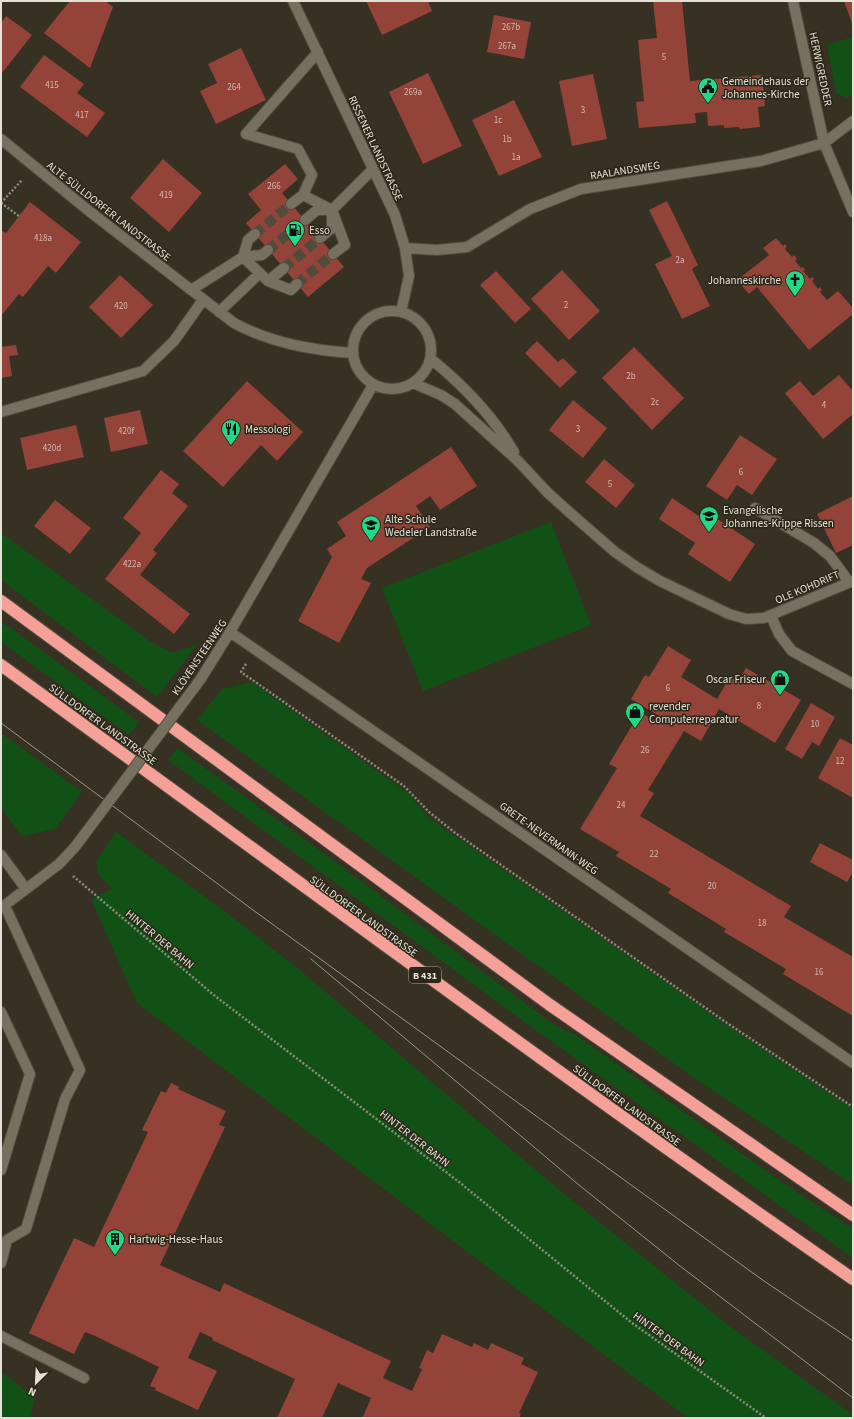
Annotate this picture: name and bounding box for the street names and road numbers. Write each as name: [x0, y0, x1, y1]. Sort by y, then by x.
street label: HERWIGREDDER: [805, 31, 836, 107]
street label: RISSENER LANDSTRASSE: [345, 93, 407, 203]
street label: ALTE SÜLLDORFER LANDSTRASSE: [43, 158, 174, 265]
street label: RAALANDSWEG: [589, 158, 661, 183]
street label: OLE KOHDRIFT: [773, 567, 842, 608]
street label: KLÖVENSTEENWEG: [168, 616, 231, 698]
street label: SÜLLDORFER LANDSTRASSE: [46, 680, 160, 769]
street label: GRETE-NEVERMANN-WEG: [496, 799, 601, 878]
street label: SÜLLDORFER LANDSTRASSE: [307, 872, 421, 961]
street label: HINTER DER BAHN: [122, 906, 197, 972]
road number: B 431: [409, 967, 441, 983]
street label: SÜLLDORFER LANDSTRASSE: [570, 1061, 684, 1150]
street label: HINTER DER BAHN: [377, 1106, 453, 1170]
street label: HINTER DER BAHN: [630, 1308, 708, 1370]

